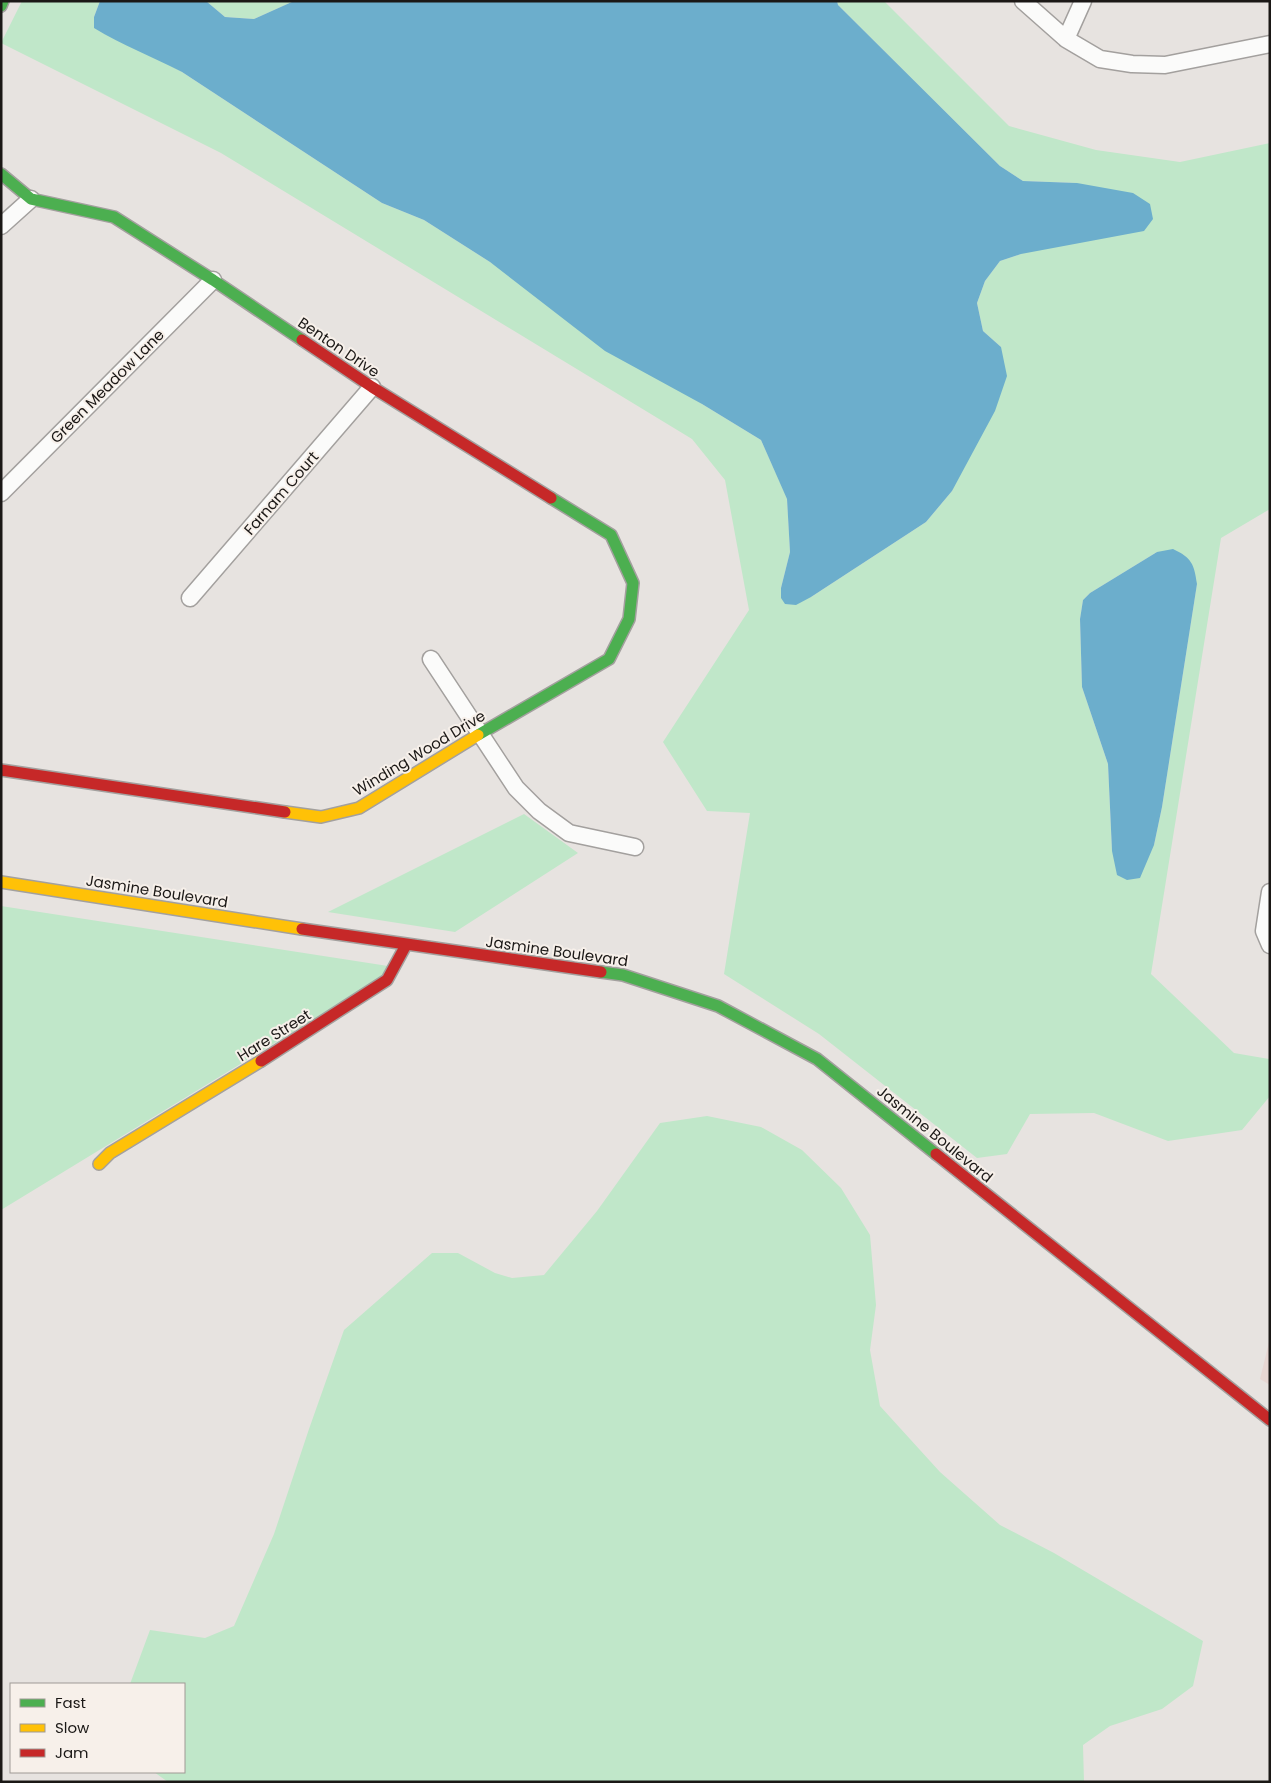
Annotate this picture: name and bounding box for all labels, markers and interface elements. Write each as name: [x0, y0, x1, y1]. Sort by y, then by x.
street label: Benton Drive: [294, 312, 384, 382]
street label: Green Meadow Lane: [45, 324, 169, 448]
street label: Farnam Court: [239, 447, 323, 539]
street label: Winding Wood Drive: [349, 705, 489, 801]
street label: Jasmine Boulevard: [84, 869, 230, 913]
street label: Jasmine Boulevard: [484, 931, 630, 971]
street label: Hare Street: [233, 1004, 315, 1066]
street label: Jasmine Boulevard: [873, 1081, 997, 1187]
legend: [10, 1683, 185, 1773]
text: Fast: [55, 1692, 86, 1713]
text: Slow: [55, 1717, 90, 1738]
text: Jam: [55, 1742, 89, 1763]

